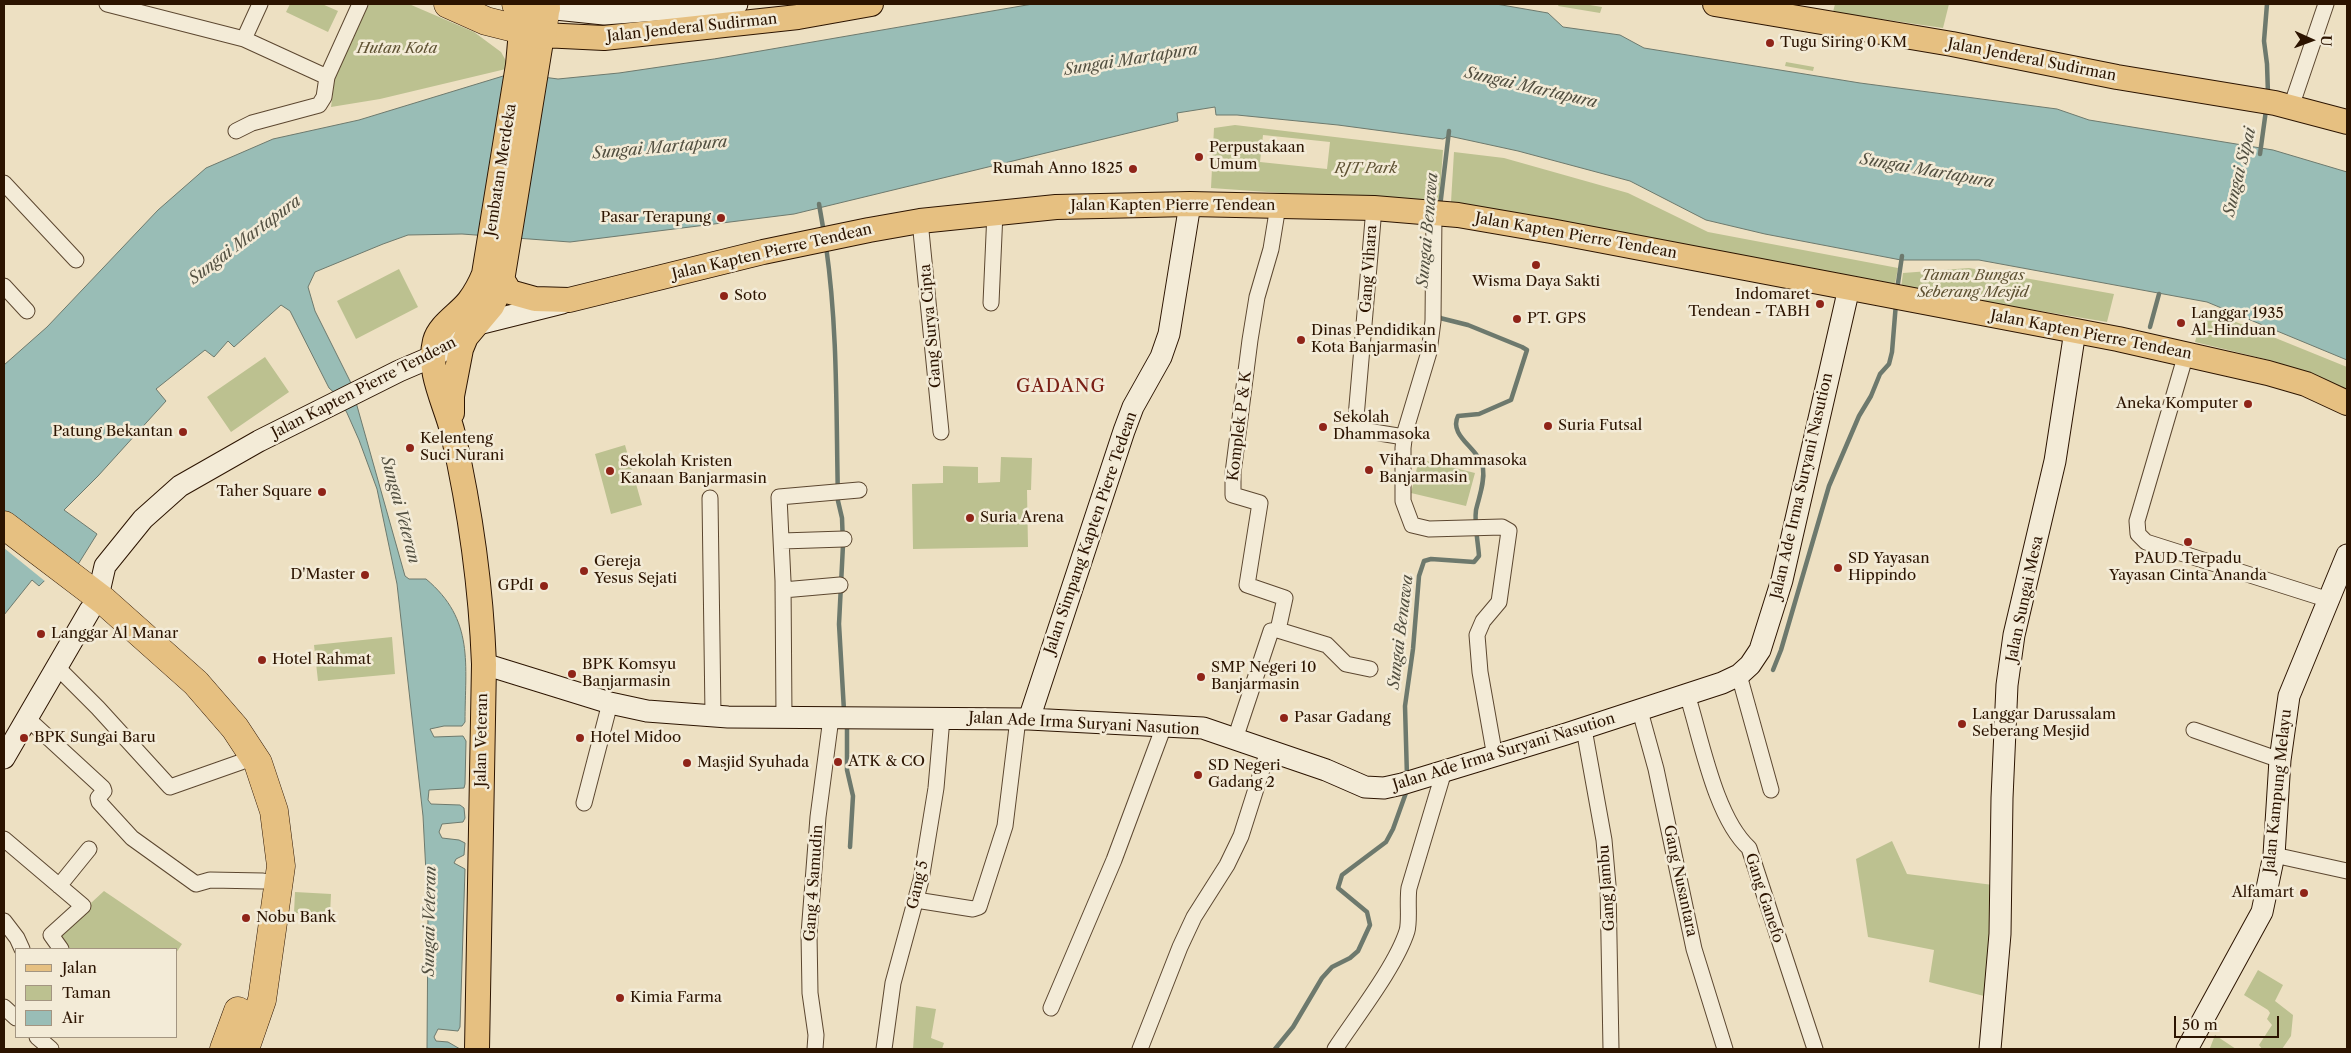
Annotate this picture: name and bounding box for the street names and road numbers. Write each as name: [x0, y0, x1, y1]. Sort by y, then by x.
street label: Jalan Jenderal Sudirman: [606, 10, 778, 46]
street label: Jalan Jenderal Sudirman: [1946, 35, 2118, 85]
street label: Jembatan Merdeka: [482, 102, 520, 238]
street label: Jalan Kapten Pierre Tendean: [1071, 197, 1275, 215]
street label: Jalan Kapten Pierre Tendean: [1474, 209, 1678, 263]
street label: Jalan Kapten Pierre Tendean: [670, 220, 874, 284]
street label: Gang Vihara: [1357, 224, 1381, 314]
street label: Gang Surya Cipta: [917, 263, 945, 389]
street label: Jalan Kapten Pierre Tendean: [1989, 307, 2193, 363]
street label: Jalan Kapten Pierre Tendean: [269, 333, 459, 443]
street label: Komplek P & K: [1224, 370, 1256, 482]
street label: Jalan Ade Irma Suryani Nasution: [1767, 371, 1837, 601]
street label: Jalan Simpang Kapten Piere Tedean: [1041, 409, 1141, 657]
street label: Jalan Sungai Mesa: [2003, 534, 2047, 664]
street label: Jalan Veteran: [472, 693, 492, 787]
street label: Jalan Kampung Melayu: [2260, 708, 2296, 874]
street label: Jalan Ade Irma Suryani Nasution: [968, 709, 1200, 739]
street label: Jalan Ade Irma Suryani Nasution: [1391, 710, 1617, 794]
street label: Gang Nusantara: [1659, 823, 1701, 939]
street label: Gang 4 Samudin: [801, 824, 827, 942]
street label: Gang Jambu: [1595, 844, 1619, 932]
street label: Gang Ganefo: [1741, 851, 1787, 945]
street label: Gang 5: [904, 859, 932, 911]

